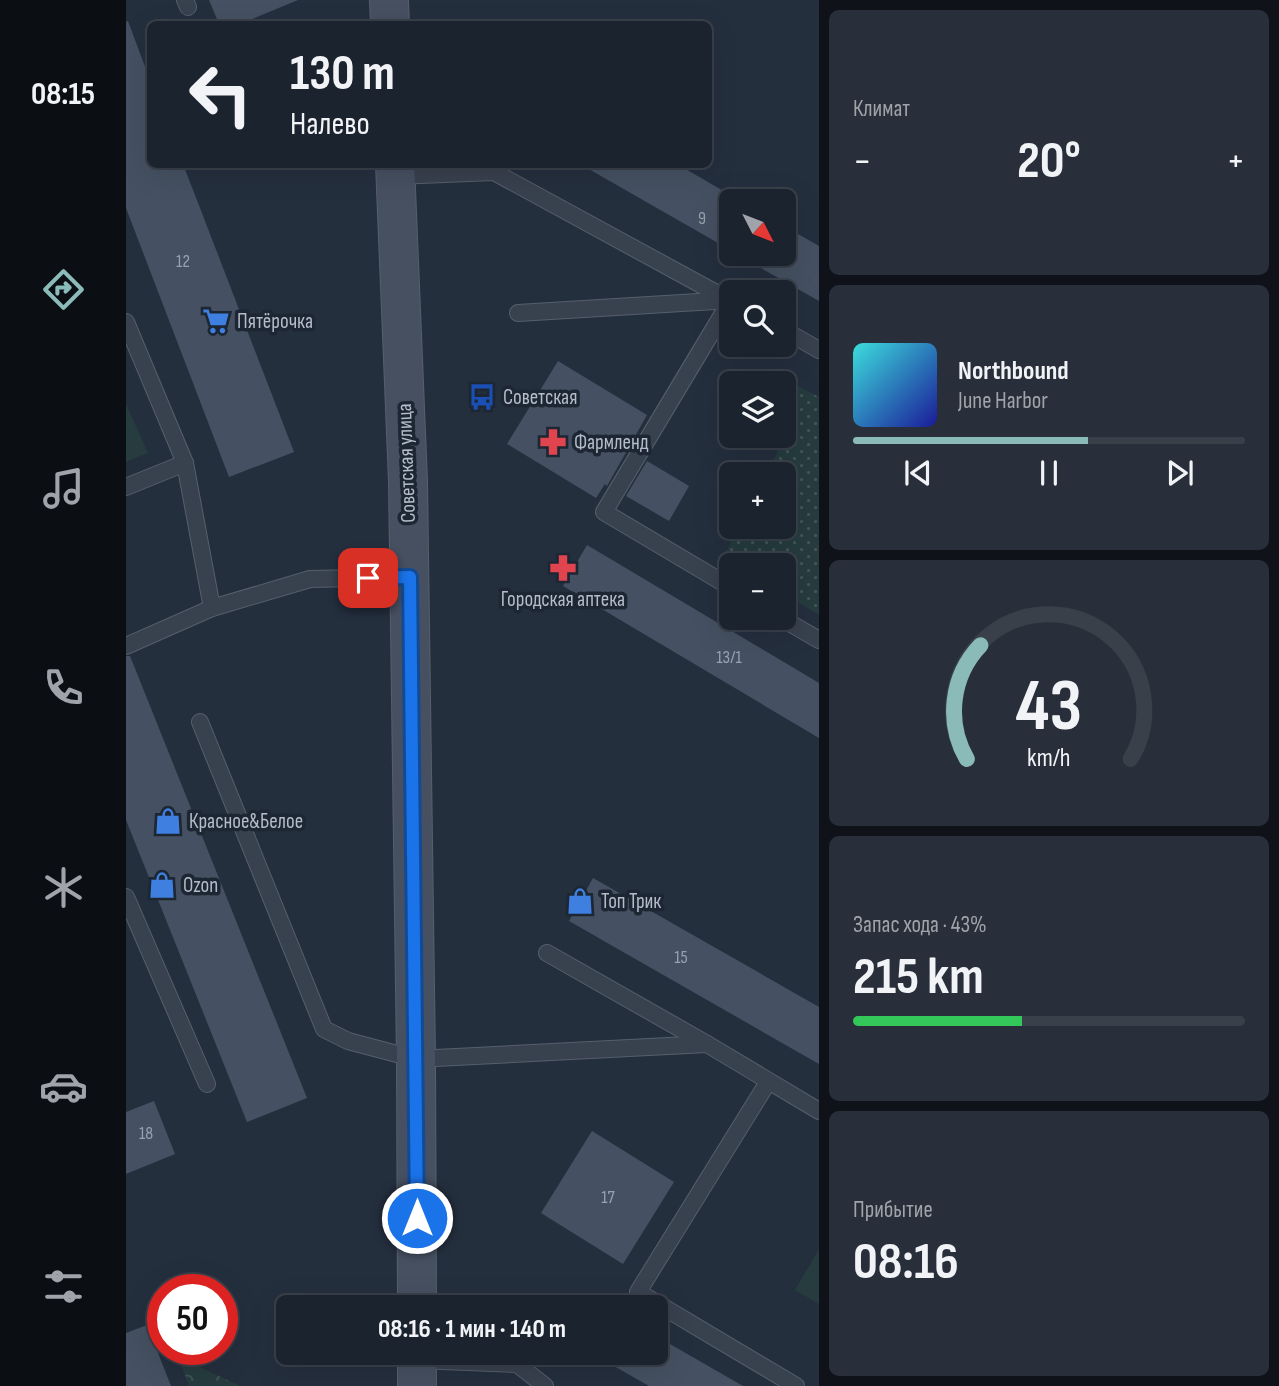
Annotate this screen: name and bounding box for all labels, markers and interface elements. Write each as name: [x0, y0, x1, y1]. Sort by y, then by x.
text: 130 m: [290, 45, 395, 104]
icon: left: [175, 49, 266, 140]
text: 08:15: [31, 75, 95, 114]
text: Климат: [853, 95, 910, 123]
text: Налево: [290, 105, 370, 144]
text: 20°: [1017, 130, 1081, 193]
text: −: [853, 139, 872, 184]
text: +: [1226, 139, 1245, 184]
north arrow: [719, 189, 796, 266]
map controls: [719, 189, 796, 630]
house number: 9: [698, 208, 706, 229]
house number: 12: [176, 251, 190, 272]
icon: directions: [39, 265, 88, 314]
button: search: [719, 280, 796, 357]
supermarket icon: Пятёрочка: [201, 306, 231, 336]
place label: Пятёрочка: [237, 309, 313, 334]
text: Northbound: [958, 356, 1069, 387]
button: layers: [719, 371, 796, 448]
bus stop icon: Советская: [467, 382, 497, 412]
place label: Советская: [503, 385, 577, 410]
text: June Harbor: [958, 387, 1048, 415]
street label: Советская улица: [392, 403, 421, 523]
pharmacy icon: Фармленд: [538, 427, 568, 457]
place label: Фармленд: [574, 430, 649, 455]
icon: previous: [899, 454, 937, 492]
icon: pause: [1030, 454, 1068, 492]
icon: next: [1161, 454, 1199, 492]
button: +: [719, 462, 796, 539]
icon: music: [39, 464, 88, 513]
pin: [338, 548, 398, 608]
pharmacy icon: Городская аптека: [548, 553, 578, 583]
button: −: [719, 553, 796, 630]
icon: arrive: [349, 559, 387, 597]
place label: Городская аптека: [501, 587, 625, 612]
house number: 13/1: [716, 647, 742, 668]
icon: phone: [39, 663, 88, 712]
text: 43: [1016, 663, 1082, 751]
text: km/h: [1027, 743, 1071, 774]
shop icon: Красное&Белое: [153, 806, 183, 836]
place label: Красное&Белое: [189, 809, 303, 834]
icon: climate: [39, 863, 88, 912]
shop icon: Ozon: [147, 870, 177, 900]
place label: Ozon: [183, 873, 218, 898]
shop icon: Топ Трик: [565, 886, 595, 916]
place label: Топ Трик: [601, 889, 661, 914]
text: Запас хода · 43%: [853, 911, 987, 939]
text: 215 km: [853, 946, 984, 1009]
house number: 15: [674, 947, 688, 968]
icon: car: [39, 1062, 88, 1111]
house number: 18: [139, 1123, 153, 1144]
position arrow: [380, 1181, 454, 1255]
house number: 17: [601, 1187, 616, 1208]
text: Прибытие: [853, 1196, 933, 1224]
text: 08:16: [853, 1231, 959, 1294]
icon: filters: [39, 1262, 88, 1311]
speed limit sign: 50: [147, 1274, 238, 1365]
text: 08:16 · 1 мин · 140 m: [378, 1314, 566, 1345]

